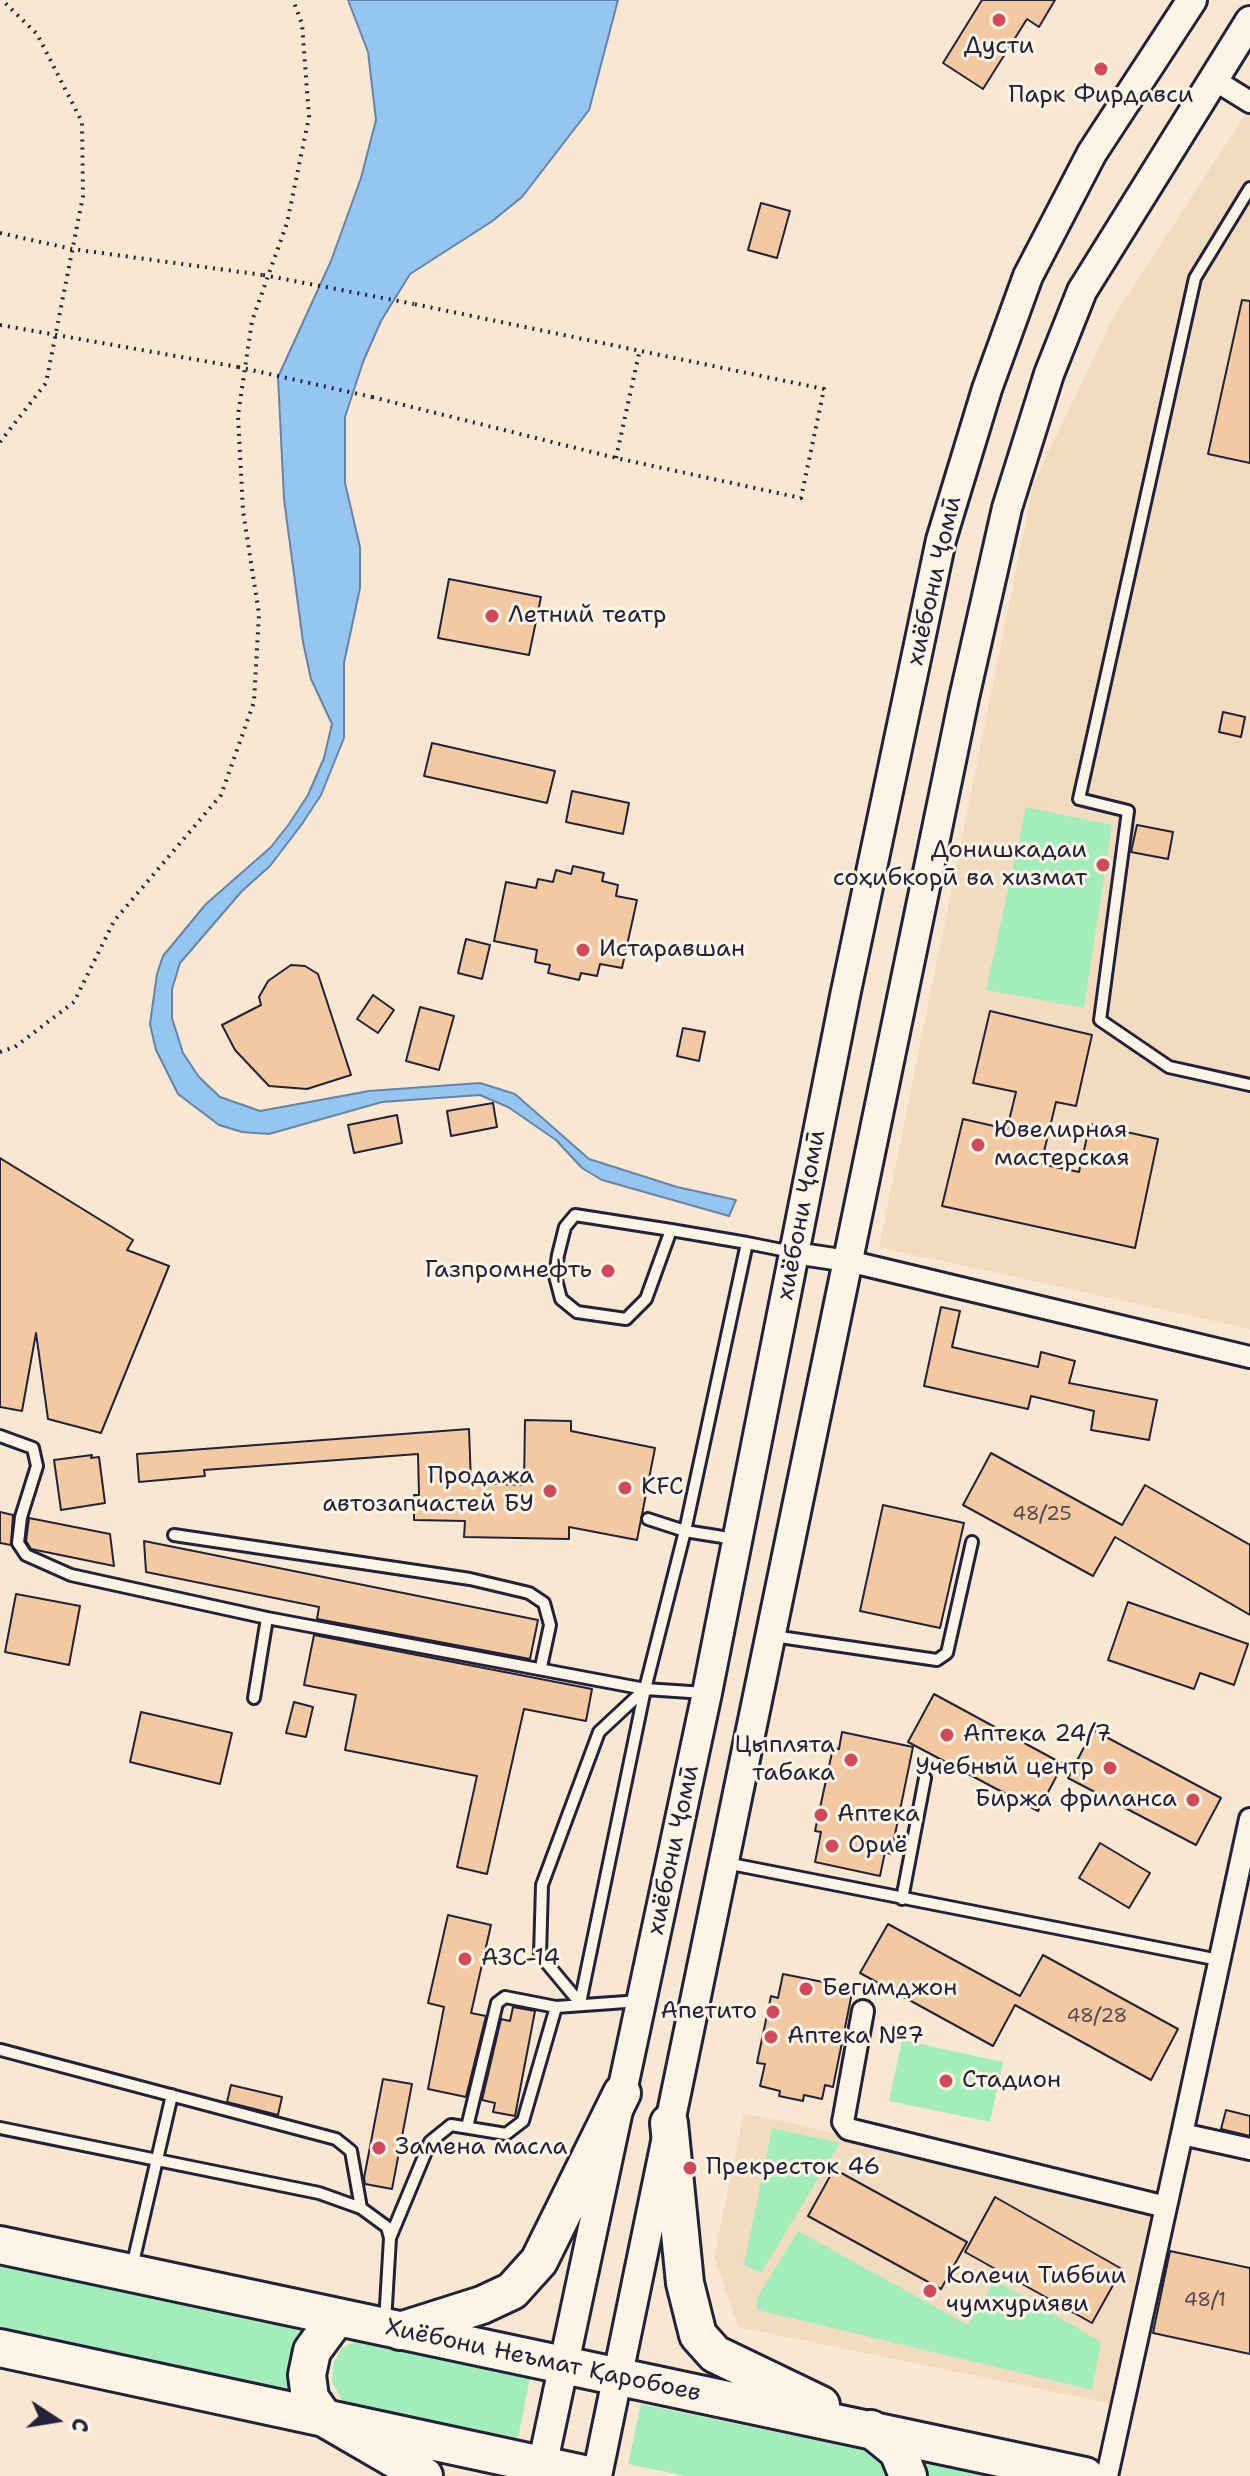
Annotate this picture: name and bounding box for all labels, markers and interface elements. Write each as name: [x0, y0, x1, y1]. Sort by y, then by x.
marker: Дусти: [990, 11, 1008, 29]
place label: Дусти: [964, 33, 1034, 61]
marker: Парк Фирдавси: [1092, 60, 1110, 78]
place label: Парк Фирдавси: [1009, 82, 1193, 110]
street label: хиёбони Ҷомӣ: [902, 494, 968, 668]
place label: Летний театр: [508, 602, 667, 630]
marker: Летний театр: [483, 607, 501, 625]
place label: Донишкадаи соҳибкорӣ ва хизмат: [833, 837, 1087, 893]
marker: Донишкадаи соҳибкорӣ ва хизмат: [1094, 856, 1112, 874]
place label: Истаравшан: [599, 936, 745, 964]
marker: Истаравшан: [574, 941, 592, 959]
place label: Ювелирная мастерская: [994, 1117, 1130, 1173]
street label: хиёбони Ҷомӣ: [771, 1128, 833, 1302]
marker: Ювелирная мастерская: [969, 1136, 987, 1154]
place label: Газпромнефть: [425, 1257, 592, 1285]
marker: Газпромнефть: [599, 1262, 617, 1280]
place label: Продажа автозапчастей БУ: [322, 1463, 534, 1519]
place label: KFC: [641, 1474, 684, 1502]
marker: KFC: [616, 1479, 634, 1497]
marker: Продажа автозапчастей БУ: [541, 1482, 559, 1500]
house number: 48/25: [1012, 1503, 1072, 1527]
place label: Аптека 24/7: [963, 1721, 1111, 1749]
marker: Аптека 24/7: [938, 1726, 956, 1744]
place label: Цыплята табака: [734, 1732, 835, 1788]
marker: Цыплята табака: [842, 1751, 860, 1769]
place label: Учебный центр: [915, 1754, 1094, 1782]
marker: Учебный центр: [1101, 1759, 1119, 1777]
street label: хиёбони Ҷомӣ: [642, 1763, 706, 1937]
place label: Биржа фриланса: [975, 1786, 1177, 1814]
marker: Биржа фриланса: [1184, 1791, 1202, 1809]
place label: Аптека: [837, 1801, 920, 1829]
marker: Аптека: [812, 1806, 830, 1824]
place label: Ориё: [848, 1832, 908, 1860]
marker: Ориё: [823, 1837, 841, 1855]
place label: АЗС-14: [481, 1945, 560, 1973]
marker: АЗС-14: [456, 1950, 474, 1968]
place label: Бегимджон: [822, 1975, 957, 2003]
marker: Бегимджон: [797, 1980, 815, 1998]
place label: Апетито: [661, 1998, 757, 2026]
marker: Апетито: [764, 2003, 782, 2021]
house number: 48/28: [1066, 2005, 1128, 2029]
place label: Аптека №7: [787, 2023, 924, 2051]
marker: Аптека №7: [762, 2028, 780, 2046]
place label: Стадион: [962, 2067, 1061, 2095]
marker: Стадион: [937, 2072, 955, 2090]
place label: Замена масла: [395, 2134, 567, 2162]
marker: Замена масла: [370, 2139, 388, 2157]
place label: Прекресток 46: [706, 2154, 880, 2182]
marker: Прекресток 46: [681, 2159, 699, 2177]
place label: Колечи Тиббии чумхурияви: [946, 2263, 1126, 2319]
marker: Колечи Тиббии чумхурияви: [921, 2282, 939, 2300]
house number: 48/1: [1184, 2289, 1226, 2313]
street label: Хиёбони Неъмат Қаробоев: [383, 2313, 703, 2409]
north arrow: [16, 2380, 96, 2460]
text: С: [64, 2415, 96, 2435]

